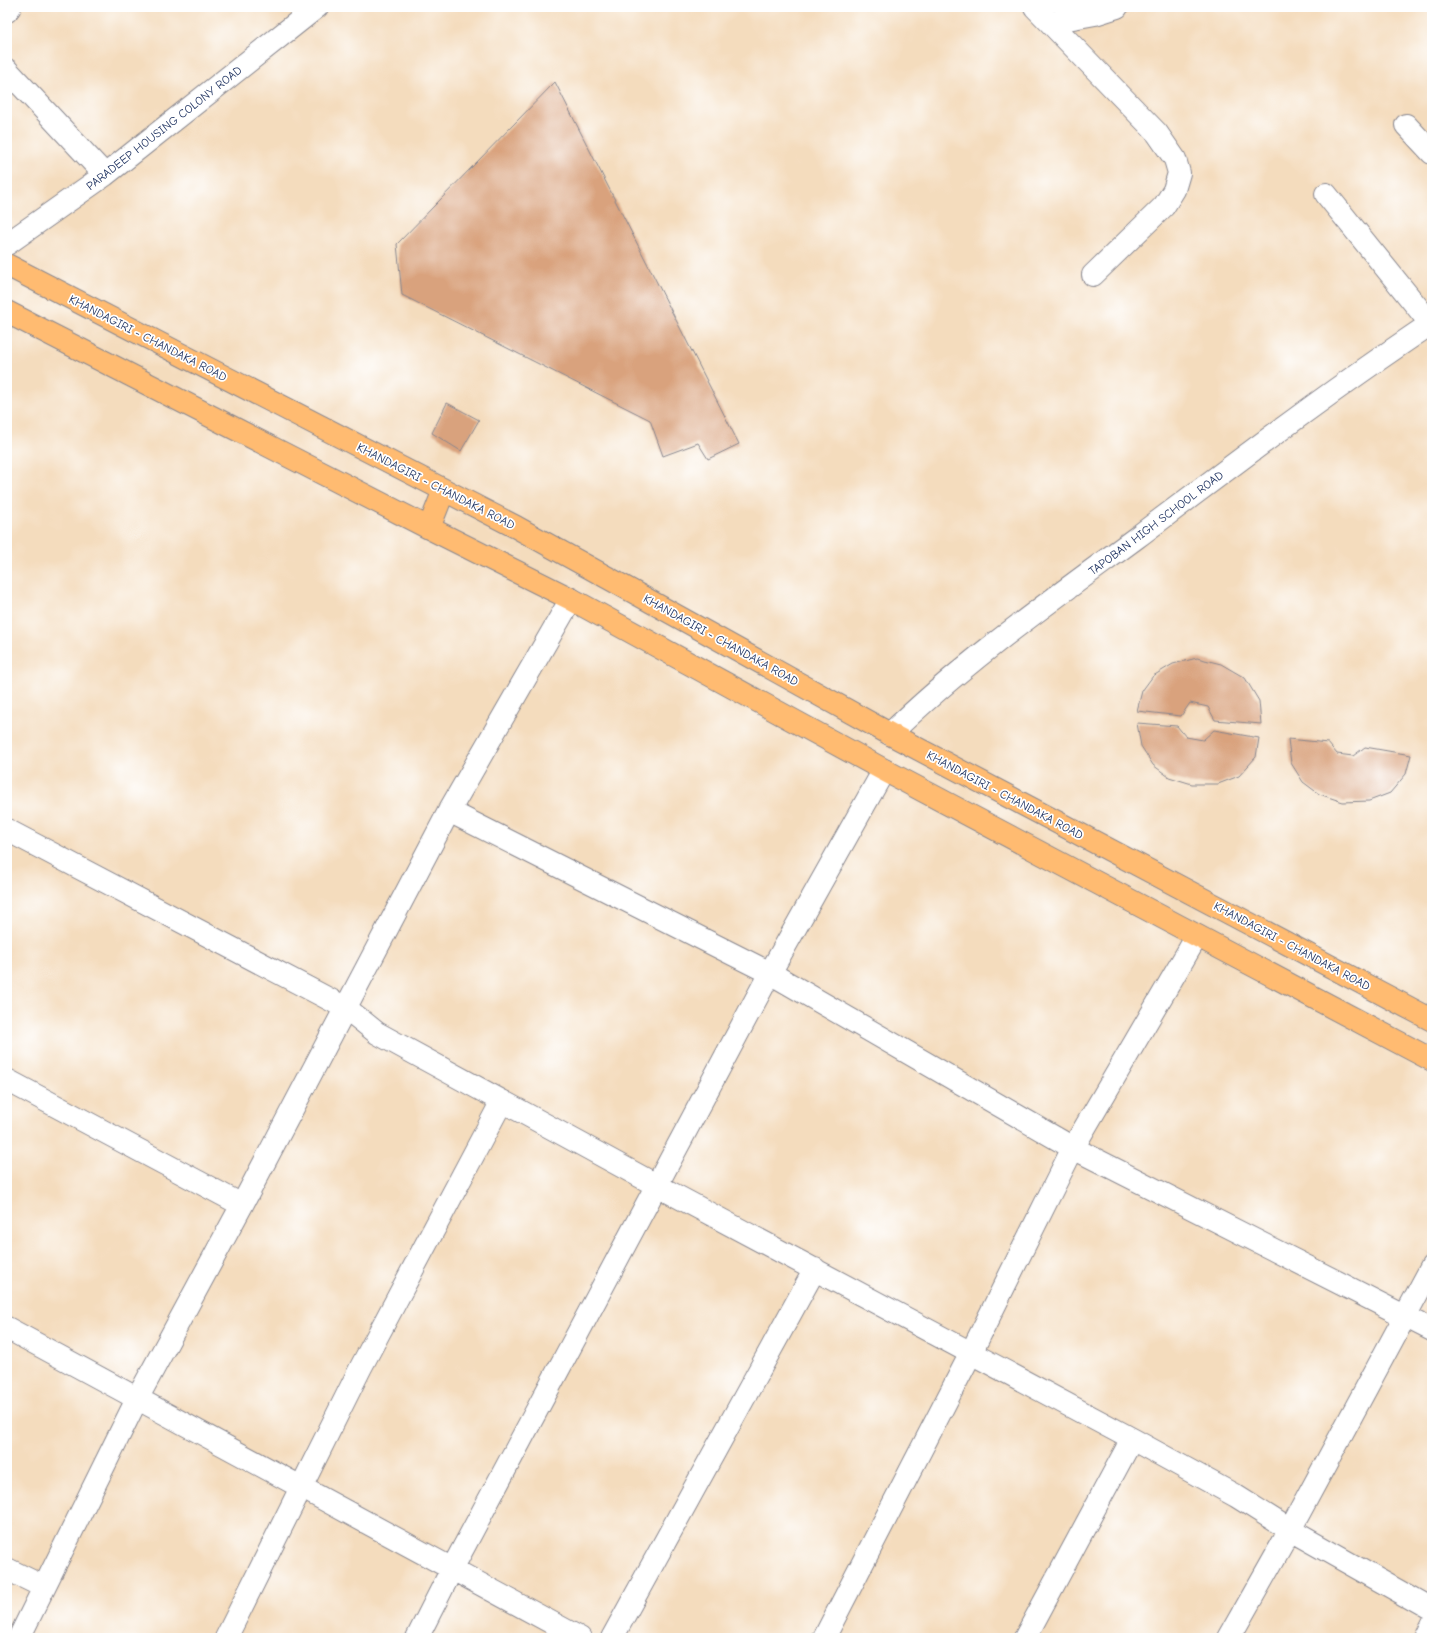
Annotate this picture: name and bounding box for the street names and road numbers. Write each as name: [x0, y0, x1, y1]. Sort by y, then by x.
street label: PARADEEP HOUSING COLONY ROAD: [83, 63, 245, 193]
street label: KHANDAGIRI - CHANDAKA ROAD: [67, 292, 229, 384]
street label: KHANDAGIRI - CHANDAKA ROAD: [355, 440, 517, 532]
street label: TAPOBAN HIGH SCHOOL ROAD: [1086, 468, 1226, 578]
street label: KHANDAGIRI - CHANDAKA ROAD: [641, 591, 801, 689]
street label: KHANDAGIRI - CHANDAKA ROAD: [924, 748, 1086, 842]
street label: KHANDAGIRI - CHANDAKA ROAD: [1211, 899, 1373, 993]

